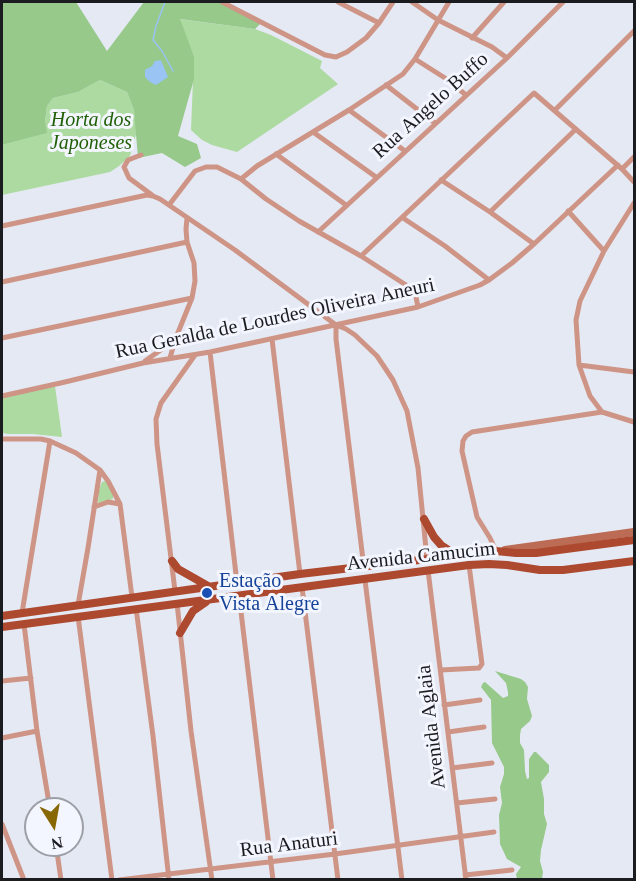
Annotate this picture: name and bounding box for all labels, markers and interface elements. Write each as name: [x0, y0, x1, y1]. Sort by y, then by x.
street label: Rua Angelo Buffo: [368, 48, 494, 164]
park label: Horta dos Japoneses: [50, 109, 132, 156]
street label: Rua Geralda de Lourdes Oliveira Aneuri: [113, 273, 437, 365]
street label: Avenida Camucim: [346, 537, 496, 577]
place label: Estação Vista Alegre: [219, 570, 319, 617]
marker: Estação Vista Alegre: [200, 586, 214, 600]
street label: Avenida Aglaia: [412, 664, 452, 790]
north arrow: [24, 797, 84, 857]
street label: Rua Anaturi: [239, 827, 339, 863]
text: N: [50, 834, 64, 853]

